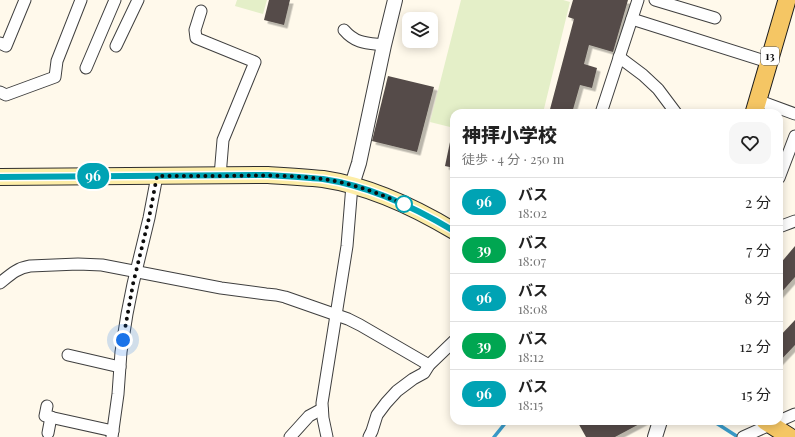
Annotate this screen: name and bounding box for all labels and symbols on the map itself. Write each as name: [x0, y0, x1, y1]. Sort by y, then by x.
road number: 13: [761, 47, 779, 65]
line badge: 96: [75, 163, 111, 189]
unlabelled marker: [395, 195, 413, 213]
your location: [113, 330, 133, 350]

